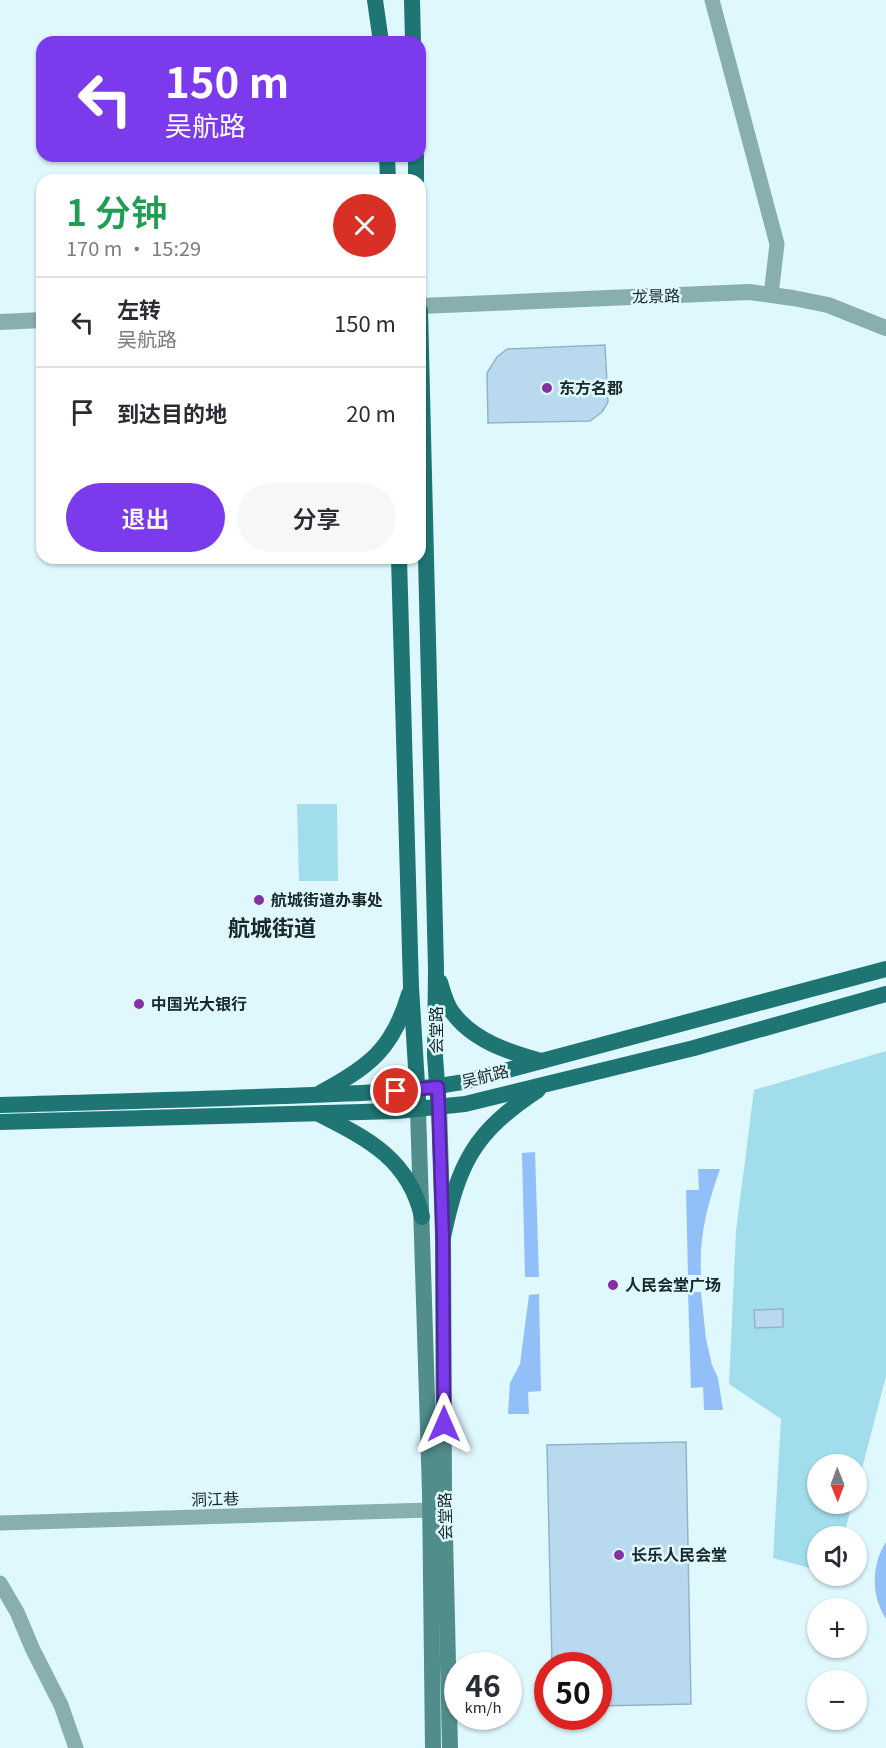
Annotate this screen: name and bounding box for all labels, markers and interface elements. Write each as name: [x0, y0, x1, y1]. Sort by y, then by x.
text: 150 m: [165, 49, 289, 110]
icon: left: [66, 60, 144, 138]
text: 吴航路: [165, 105, 246, 144]
text: 1 分钟: [66, 184, 167, 236]
button: close: [333, 194, 396, 257]
text: 170 m · 15:29: [66, 233, 201, 262]
street label: 龙景路: [632, 282, 680, 308]
text: 左转: [117, 292, 161, 324]
icon: left: [66, 306, 99, 339]
text: 150 m: [334, 306, 396, 338]
text: 吴航路: [117, 324, 177, 353]
place label: 东方名郡: [559, 375, 623, 399]
marker: 东方名郡: [540, 381, 554, 395]
icon: arrive: [66, 396, 99, 429]
text: 到达目的地: [117, 396, 227, 428]
text: 20 m: [346, 396, 396, 428]
button: 退出: [66, 483, 225, 552]
button: 分享: [237, 483, 396, 552]
place label: 航城街道办事处: [271, 887, 383, 911]
marker: 航城街道办事处: [252, 893, 266, 907]
district label: 航城街道: [228, 910, 316, 942]
place label: 中国光大银行: [151, 991, 247, 1015]
marker: 中国光大银行: [132, 997, 146, 1011]
street label: 会堂路: [423, 1006, 447, 1054]
street label: 吴航路: [459, 1058, 511, 1092]
pin: [370, 1065, 421, 1116]
icon: arrive: [379, 1074, 412, 1107]
place label: 人民会堂广场: [625, 1272, 721, 1296]
marker: 人民会堂广场: [606, 1278, 620, 1292]
position arrow: [412, 1392, 476, 1456]
north arrow: [807, 1454, 867, 1514]
map controls: [807, 1454, 867, 1730]
street label: 洞江巷: [191, 1485, 239, 1511]
street label: 会堂路: [432, 1492, 456, 1540]
button: sound: [807, 1526, 867, 1586]
place label: 长乐人民会堂: [631, 1542, 727, 1566]
marker: 长乐人民会堂: [612, 1548, 626, 1562]
button: +: [807, 1598, 867, 1658]
speed limit sign: 50: [534, 1652, 612, 1730]
text: 46: [465, 1662, 501, 1706]
button: −: [807, 1670, 867, 1730]
text: km/h: [464, 1696, 502, 1717]

